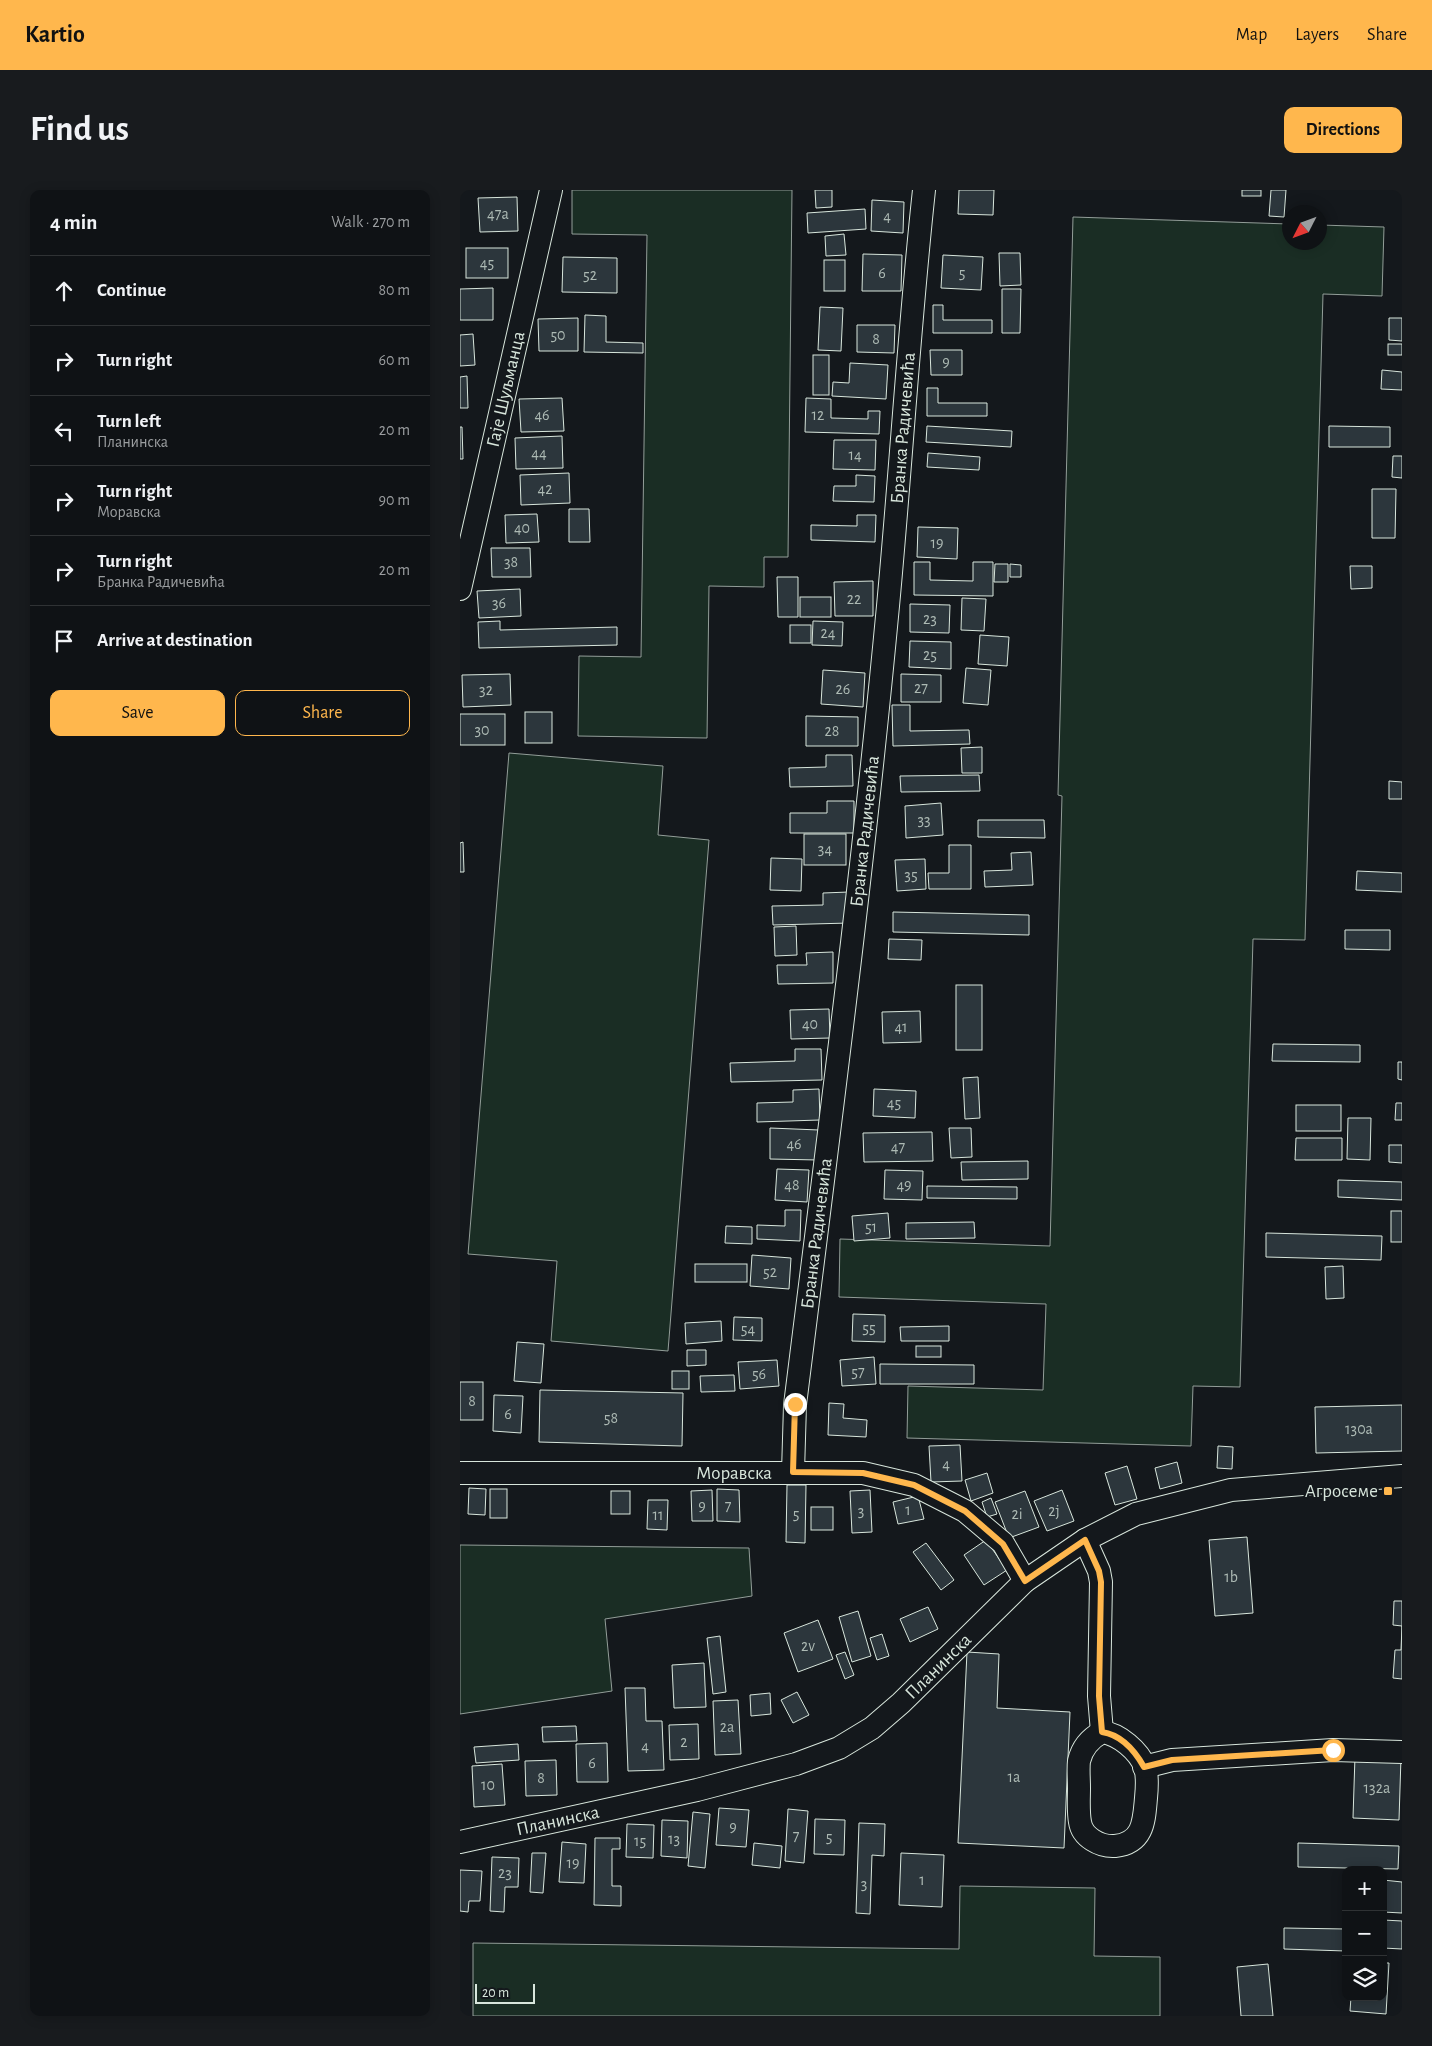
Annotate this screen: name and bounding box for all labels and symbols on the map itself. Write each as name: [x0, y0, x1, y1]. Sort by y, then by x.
north arrow: [1282, 205, 1327, 250]
house number: 47a: [487, 206, 509, 222]
house number: 4: [883, 208, 891, 224]
house number: 45: [480, 255, 494, 271]
house number: 6: [878, 265, 886, 281]
house number: 5: [959, 265, 965, 281]
house number: 52: [583, 267, 597, 283]
house number: 50: [550, 327, 566, 343]
street label: Гаје Шуљманца: [483, 329, 528, 449]
house number: 8: [872, 331, 880, 347]
street label: Бранка Радичевића: [887, 351, 918, 505]
house number: 9: [942, 354, 950, 370]
house number: 46: [534, 407, 550, 423]
house number: 12: [812, 407, 824, 423]
house number: 44: [531, 445, 547, 461]
house number: 14: [848, 447, 862, 463]
house number: 42: [538, 481, 552, 497]
house number: 40: [514, 520, 530, 536]
house number: 19: [930, 535, 944, 551]
house number: 38: [504, 554, 518, 570]
house number: 22: [847, 591, 861, 607]
house number: 36: [492, 595, 506, 611]
house number: 23: [923, 611, 937, 627]
house number: 24: [821, 625, 836, 641]
house number: 25: [923, 647, 937, 663]
house number: 27: [914, 680, 928, 696]
house number: 26: [836, 681, 850, 697]
house number: 32: [479, 682, 493, 698]
house number: 30: [474, 722, 490, 738]
house number: 28: [825, 723, 839, 739]
street label: Бранка Радичевића: [847, 754, 882, 908]
house number: 33: [917, 812, 931, 828]
house number: 34: [818, 841, 832, 857]
house number: 35: [904, 867, 918, 883]
house number: 40: [802, 1016, 818, 1032]
house number: 41: [894, 1019, 908, 1035]
house number: 45: [887, 1095, 901, 1111]
house number: 46: [786, 1136, 802, 1152]
house number: 47: [891, 1139, 906, 1155]
street label: Бранка Радичевића: [798, 1157, 835, 1310]
house number: 48: [784, 1177, 800, 1193]
house number: 49: [896, 1177, 912, 1193]
house number: 51: [865, 1219, 877, 1235]
house number: 52: [763, 1264, 777, 1280]
house number: 55: [862, 1320, 876, 1336]
house number: 54: [741, 1321, 755, 1337]
house number: 57: [851, 1364, 865, 1380]
house number: 56: [752, 1366, 766, 1382]
house number: 8: [468, 1393, 476, 1409]
route end: [784, 1393, 807, 1416]
house number: 6: [504, 1406, 512, 1422]
house number: 58: [604, 1410, 618, 1426]
house number: 130a: [1345, 1421, 1373, 1437]
house number: 4: [942, 1456, 950, 1472]
street label: Моравска: [696, 1464, 772, 1483]
place label: Агросеме: [1305, 1482, 1378, 1501]
marker: Агросеме: [1382, 1485, 1394, 1497]
house number: 9: [698, 1498, 706, 1514]
house number: 7: [725, 1498, 732, 1514]
house number: 1: [905, 1502, 911, 1518]
house number: 3: [858, 1503, 864, 1519]
house number: 2j: [1048, 1503, 1060, 1520]
house number: 5: [793, 1506, 799, 1522]
house number: 2i: [1011, 1506, 1023, 1522]
house number: 11: [652, 1507, 664, 1523]
house number: 1b: [1224, 1569, 1238, 1585]
street label: Планинска: [901, 1630, 975, 1703]
house number: 2v: [801, 1638, 815, 1654]
house number: 2a: [720, 1719, 734, 1735]
house number: 2: [680, 1734, 688, 1750]
house number: 4: [641, 1738, 649, 1754]
route start: [1322, 1739, 1345, 1762]
house number: 6: [588, 1755, 596, 1771]
house number: 1a: [1008, 1769, 1020, 1785]
house number: 8: [537, 1770, 545, 1786]
house number: 10: [481, 1777, 495, 1793]
house number: 132a: [1364, 1780, 1390, 1796]
street label: Планинска: [514, 1802, 601, 1839]
house number: 9: [729, 1819, 737, 1835]
house number: 7: [793, 1828, 800, 1844]
house number: 5: [826, 1829, 832, 1845]
house number: 13: [668, 1831, 680, 1847]
house number: 15: [634, 1833, 646, 1849]
house number: 19: [566, 1855, 580, 1871]
house number: 23: [498, 1865, 512, 1881]
house number: 1: [919, 1872, 925, 1888]
house number: 3: [861, 1876, 867, 1892]
scale bar: [475, 1981, 535, 2004]

